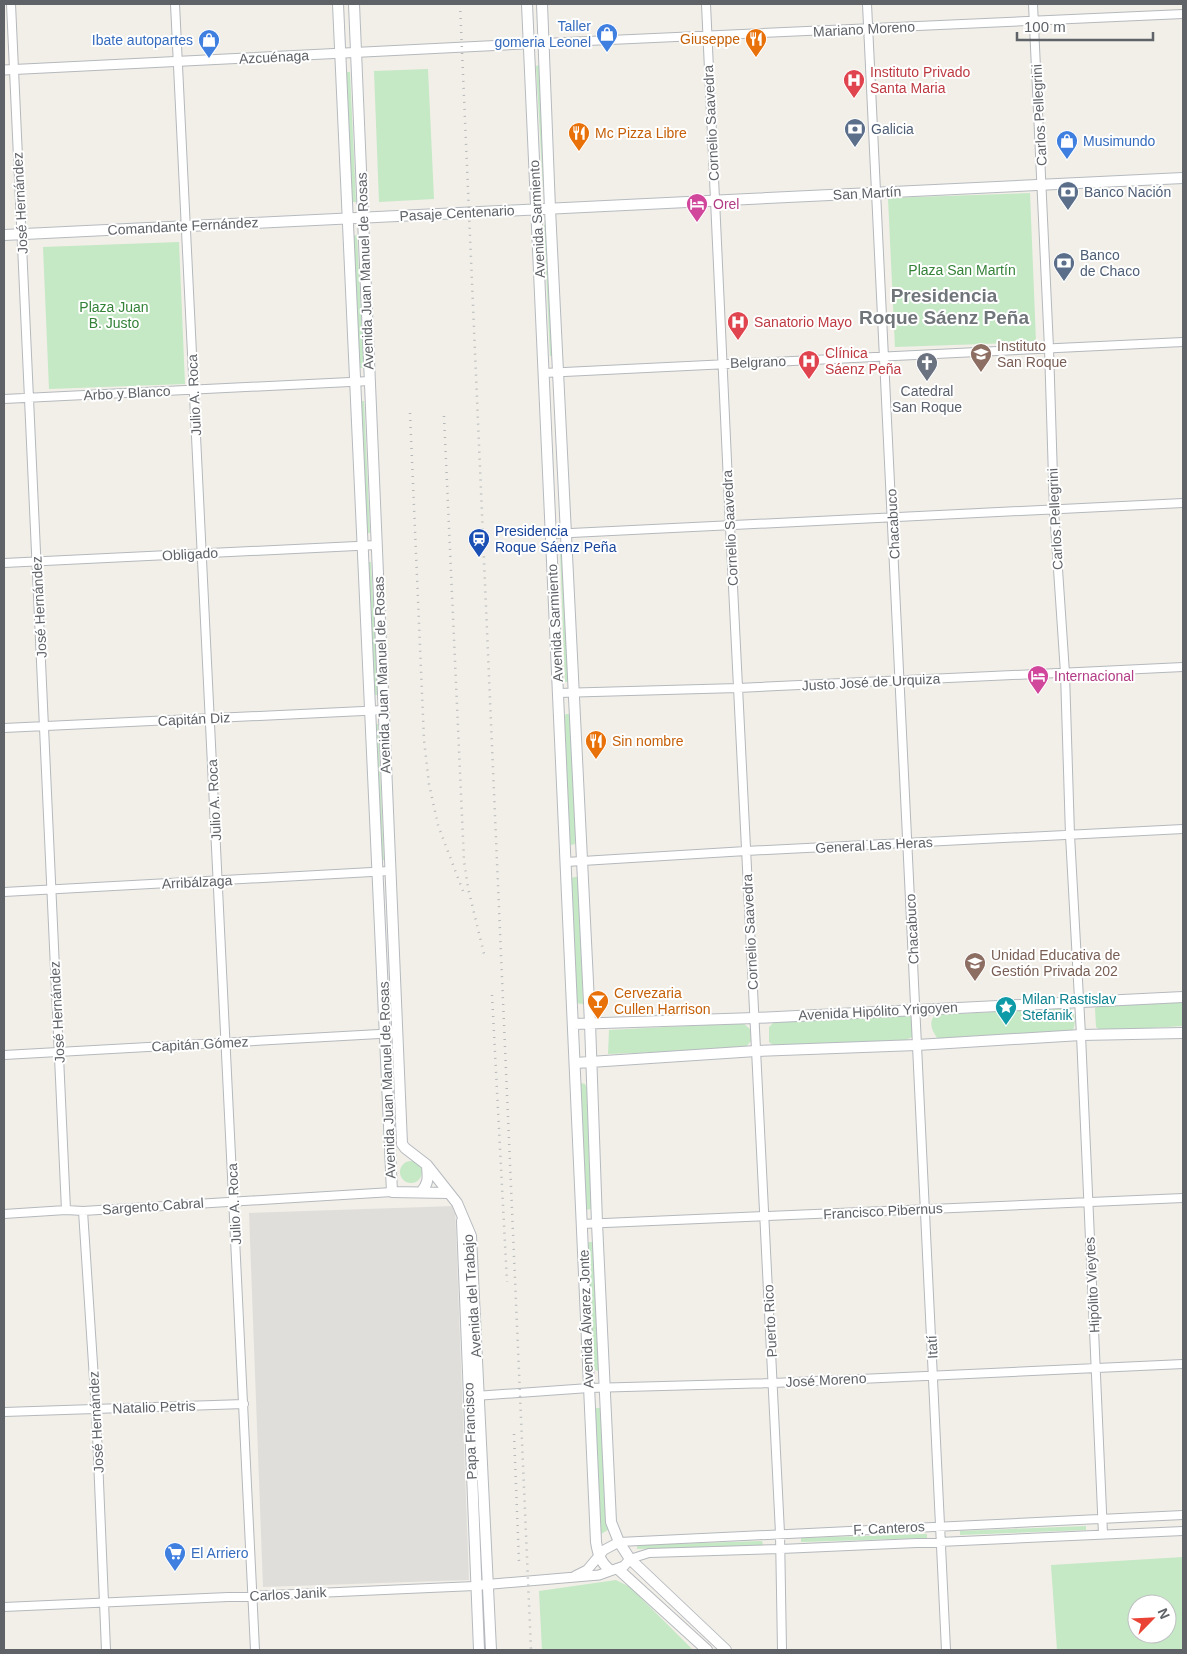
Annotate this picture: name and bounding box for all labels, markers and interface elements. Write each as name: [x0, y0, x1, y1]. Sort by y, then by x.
scale bar: [1017, 10, 1153, 42]
place label: Taller gomeria Leonel: [494, 18, 591, 50]
street label: Mariano Moreno: [813, 18, 916, 40]
text: 100 m: [1024, 18, 1066, 35]
shop icon: Taller gomeria Leonel: [595, 22, 619, 53]
restaurant icon: Giuseppe: [744, 27, 768, 58]
shop icon: Ibate autopartes: [197, 28, 221, 59]
place label: Giuseppe: [680, 31, 740, 47]
place label: Ibate autopartes: [92, 32, 193, 48]
street label: Azcuénaga: [239, 47, 310, 67]
street label: Cornelio Saavedra: [700, 64, 722, 181]
place label: Instituto Privado Santa Maria: [870, 64, 971, 96]
street label: Carlos Pellegrini: [1028, 64, 1050, 166]
hospital icon: Instituto Privado Santa Maria: [842, 68, 866, 99]
bank icon: Galicia: [843, 117, 867, 148]
restaurant icon: Mc Pizza Libre: [567, 121, 591, 152]
place label: Galicia: [871, 121, 914, 137]
place label: Mc Pizza Libre: [595, 125, 687, 141]
shop icon: Musimundo: [1055, 129, 1079, 160]
place label: Musimundo: [1083, 133, 1156, 149]
street label: José Hernández: [9, 152, 31, 254]
street label: Avenida Sarmiento: [526, 159, 548, 278]
street label: Avenida Juan Manuel de Rosas: [354, 172, 376, 370]
bank icon: Banco Nación: [1056, 180, 1080, 211]
street label: San Martín: [832, 183, 902, 203]
place label: Banco Nación: [1084, 184, 1171, 200]
hotel icon: Orel: [685, 192, 709, 223]
place label: Orel: [713, 196, 739, 212]
street label: Pasaje Centenario: [399, 202, 515, 224]
street label: Comandante Fernández: [107, 214, 259, 238]
place label: Banco de Chaco: [1080, 247, 1140, 279]
bank icon: Banco de Chaco: [1052, 251, 1076, 282]
park label: Plaza San Martín: [908, 262, 1016, 278]
district label: Presidencia Roque Sáenz Peña: [859, 285, 1029, 328]
park label: Plaza Juan B. Justo: [79, 299, 149, 331]
hospital icon: Sanatorio Mayo: [726, 310, 750, 341]
place label: Sanatorio Mayo: [754, 314, 852, 330]
place label: Instituto San Roque: [997, 338, 1067, 370]
school or university icon: Instituto San Roque: [969, 342, 993, 373]
place label: Clínica Sáenz Peña: [825, 345, 901, 377]
hospital icon: Clínica Sáenz Peña: [797, 349, 821, 380]
church icon: Catedral San Roque: [915, 351, 939, 382]
street label: Belgrano: [730, 353, 786, 371]
street label: Julio A. Roca: [184, 354, 204, 436]
street label: Arbo y Blanco: [83, 383, 171, 403]
place label: Catedral San Roque: [892, 383, 962, 415]
street label: Carlos Pellegrini: [1044, 468, 1066, 570]
street label: Cornelio Saavedra: [719, 469, 741, 586]
street label: Chacabuco: [883, 488, 903, 560]
place label: Presidencia Roque Sáenz Peña: [495, 523, 617, 555]
station icon: Presidencia Roque Sáenz Peña: [467, 527, 491, 558]
street label: Obligado: [162, 545, 219, 563]
street label: José Hernández: [28, 556, 50, 658]
street label: Avenida Sarmiento: [544, 563, 566, 682]
street label: Avenida Juan Manuel de Rosas: [371, 576, 393, 774]
hotel icon: Internacional: [1026, 664, 1050, 695]
place label: Internacional: [1054, 668, 1134, 684]
street label: Justo José de Urquiza: [801, 670, 941, 694]
street label: Capitán Diz: [157, 709, 231, 729]
restaurant icon: Sin nombre: [584, 729, 608, 760]
place label: Sin nombre: [612, 733, 684, 749]
street label: Julio A. Roca: [204, 759, 224, 841]
street label: General Las Heras: [815, 834, 933, 856]
street label: Arribálzaga: [161, 872, 233, 892]
street label: Cornelio Saavedra: [739, 873, 761, 990]
street label: Chacabuco: [902, 893, 922, 965]
place label: Unidad Educativa de Gestión Privada 202: [991, 947, 1120, 979]
school or university icon: Unidad Educativa de Gestión Privada 202: [963, 951, 987, 982]
street label: José Hernández: [46, 961, 68, 1063]
street label: Avenida Juan Manuel de Rosas: [376, 981, 398, 1179]
place label: Cervezaria Cullen Harrison: [614, 985, 710, 1017]
bar icon: Cervezaria Cullen Harrison: [586, 989, 610, 1020]
place label: Milan Rastislav Stefanik: [1022, 991, 1116, 1023]
place icon: Milan Rastislav Stefanik: [994, 995, 1018, 1026]
street label: Avenida Hipólito Yrigoyen: [798, 999, 958, 1023]
street label: Capitán Gómez: [151, 1033, 249, 1055]
street label: Julio A. Roca: [224, 1163, 244, 1245]
street label: Sargento Cabral: [102, 1194, 204, 1218]
street label: Francisco Pibernus: [823, 1200, 943, 1222]
street label: Avenida del Trabajo: [460, 1234, 484, 1358]
street label: Hipólito Vieytes: [1081, 1237, 1103, 1333]
street label: Avenida Álvarez Jonte: [576, 1249, 596, 1389]
street label: Puerto Rico: [760, 1284, 780, 1358]
street label: Itatí: [923, 1335, 941, 1359]
street label: José Moreno: [785, 1370, 867, 1390]
street label: José Hernández: [85, 1371, 107, 1473]
street label: Papa Francisco: [460, 1382, 480, 1480]
street label: Natalio Petris: [112, 1398, 196, 1416]
street label: F. Canteros: [853, 1518, 925, 1538]
supermarket icon: El Arriero: [163, 1541, 187, 1572]
place label: El Arriero: [191, 1545, 249, 1561]
street label: Carlos Janik: [249, 1584, 328, 1604]
north arrow: [1127, 1594, 1177, 1644]
text: N: [1155, 1606, 1173, 1622]

